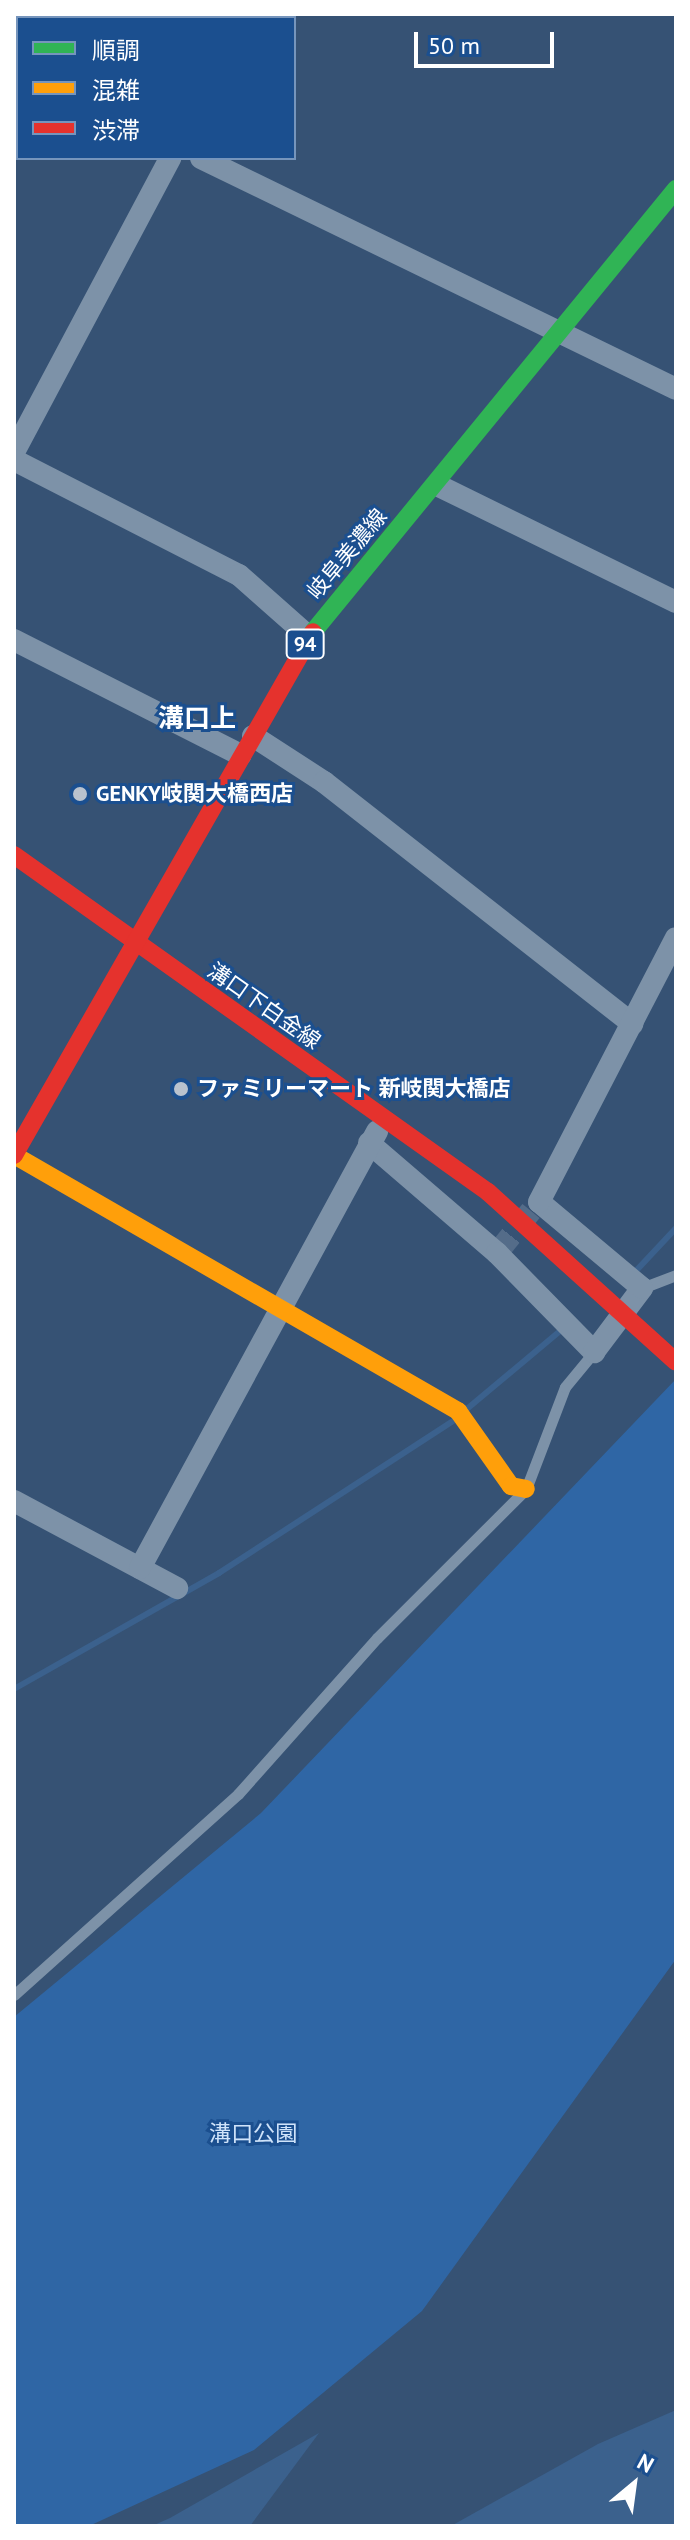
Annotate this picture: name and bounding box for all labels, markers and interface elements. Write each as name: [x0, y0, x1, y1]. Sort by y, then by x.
legend: [16, 16, 296, 160]
scale bar: [418, 16, 558, 66]
text: 50 m: [428, 30, 480, 61]
text: 順調: [92, 35, 140, 66]
text: 混雑: [92, 75, 140, 106]
text: 渋滞: [92, 115, 140, 146]
street label: 岐阜美濃線: [302, 503, 392, 605]
road number: 94: [285, 628, 325, 660]
district label: 溝口上: [158, 702, 236, 734]
place label: GENKY岐関大橋西店: [96, 781, 293, 807]
marker: GENKY岐関大橋西店: [71, 785, 89, 803]
street label: 溝口下白金線: [202, 957, 326, 1055]
place label: ファミリーマート 新岐関大橋店: [197, 1076, 511, 1102]
marker: ファミリーマート 新岐関大橋店: [172, 1080, 190, 1098]
park label: 溝口公園: [209, 2121, 297, 2147]
north arrow: [594, 2444, 674, 2524]
text: N: [633, 2447, 659, 2479]

